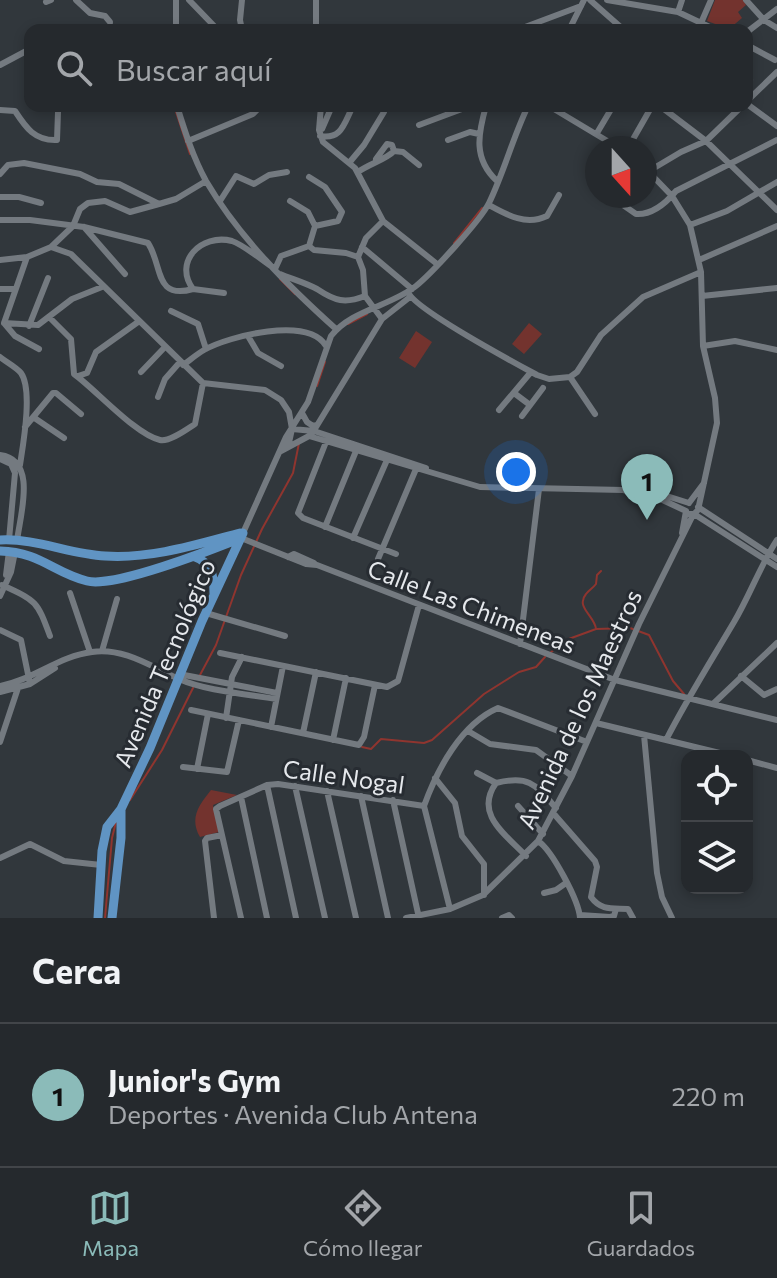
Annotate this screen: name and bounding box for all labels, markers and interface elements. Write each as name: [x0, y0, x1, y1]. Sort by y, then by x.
search box: [24, 24, 753, 112]
icon: search: [52, 46, 96, 90]
text: Buscar aquí: [116, 50, 272, 87]
north arrow: [585, 136, 657, 208]
your location: [496, 452, 536, 492]
pin: 1: [621, 454, 673, 520]
street label: Calle Las Chimeneas: [364, 553, 580, 659]
street label: Avenida Tecnológico: [107, 555, 221, 771]
street label: Avenida de los Maestros: [511, 585, 647, 833]
map controls: [681, 750, 753, 894]
button: locate: [681, 750, 753, 822]
street label: Calle Nogal: [281, 753, 407, 799]
button: layers: [681, 822, 753, 894]
text: Cerca: [32, 949, 121, 991]
text: Junior's Gym: [108, 1061, 281, 1098]
text: 1: [52, 1080, 64, 1111]
text: 220 m: [672, 1080, 745, 1111]
text: Deportes · Avenida Club Antena: [108, 1098, 478, 1129]
tab: Mapa: [82, 1186, 139, 1261]
tab: Cómo llegar: [303, 1186, 423, 1261]
tab: Guardados: [587, 1186, 695, 1261]

